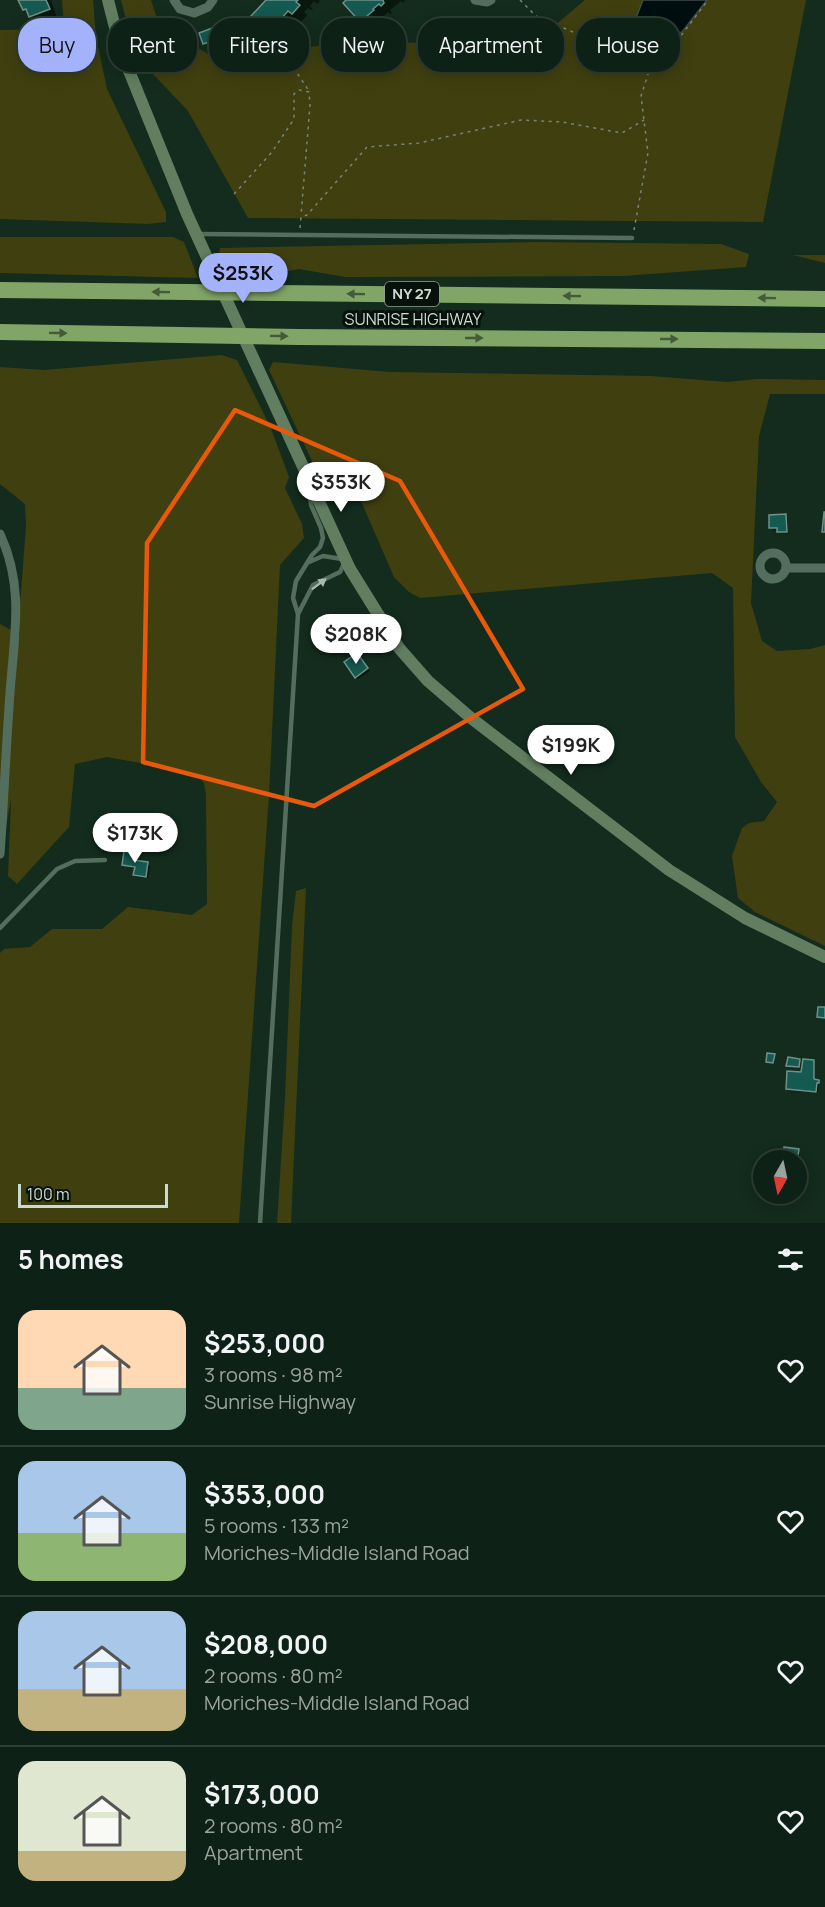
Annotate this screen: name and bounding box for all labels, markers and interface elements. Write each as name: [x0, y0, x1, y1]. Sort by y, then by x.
chip: Buy: [18, 18, 96, 72]
chip: Rent: [108, 18, 197, 72]
chip: Filters: [209, 18, 309, 72]
chip: New: [321, 18, 406, 72]
chip: Apartment: [418, 18, 564, 72]
chip: House: [576, 18, 680, 72]
pin: $253K: [201, 253, 285, 304]
text: $253K: [213, 259, 273, 286]
road number: NY 27: [385, 282, 439, 306]
one-way arrow: [151, 287, 170, 297]
one-way arrow: [346, 289, 365, 299]
one-way arrow: [562, 291, 581, 301]
one-way arrow: [757, 293, 776, 303]
street label: SUNRISE HIGHWAY: [345, 308, 482, 330]
one-way arrow: [49, 328, 68, 338]
one-way arrow: [270, 331, 289, 341]
one-way arrow: [465, 333, 484, 343]
one-way arrow: [660, 334, 679, 344]
pin: $353K: [299, 462, 383, 513]
text: $353K: [311, 468, 371, 495]
one-way arrow: [310, 578, 326, 590]
pin: $208K: [314, 614, 398, 665]
text: $208K: [325, 620, 387, 647]
pin: $199K: [529, 725, 613, 776]
text: $199K: [541, 731, 601, 758]
pin: $173K: [93, 813, 177, 864]
text: $173K: [107, 819, 163, 846]
north arrow: [753, 1150, 807, 1204]
map controls: [753, 1150, 807, 1204]
scale bar: [18, 1181, 168, 1208]
text: 100 m: [27, 1183, 70, 1205]
text: 5 homes: [18, 1241, 124, 1277]
icon: filters: [774, 1243, 807, 1276]
text: $253,000: [204, 1325, 325, 1361]
icon: home: [66, 1334, 138, 1406]
icon: heart: [774, 1354, 807, 1387]
text: 3 rooms · 98 m²: [204, 1361, 343, 1388]
text: Sunrise Highway: [204, 1388, 356, 1415]
text: $353,000: [204, 1476, 325, 1512]
icon: home: [66, 1485, 138, 1557]
icon: heart: [774, 1505, 807, 1538]
text: 5 rooms · 133 m²: [204, 1512, 349, 1539]
text: Moriches-Middle Island Road: [204, 1539, 470, 1566]
text: $208,000: [204, 1626, 328, 1662]
icon: home: [66, 1635, 138, 1707]
icon: heart: [774, 1655, 807, 1688]
text: 2 rooms · 80 m²: [204, 1662, 343, 1689]
text: Moriches-Middle Island Road: [204, 1689, 470, 1716]
text: $173,000: [204, 1776, 320, 1812]
icon: home: [66, 1785, 138, 1857]
icon: heart: [774, 1805, 807, 1838]
text: 2 rooms · 80 m²: [204, 1812, 343, 1839]
text: Apartment: [204, 1839, 303, 1866]

